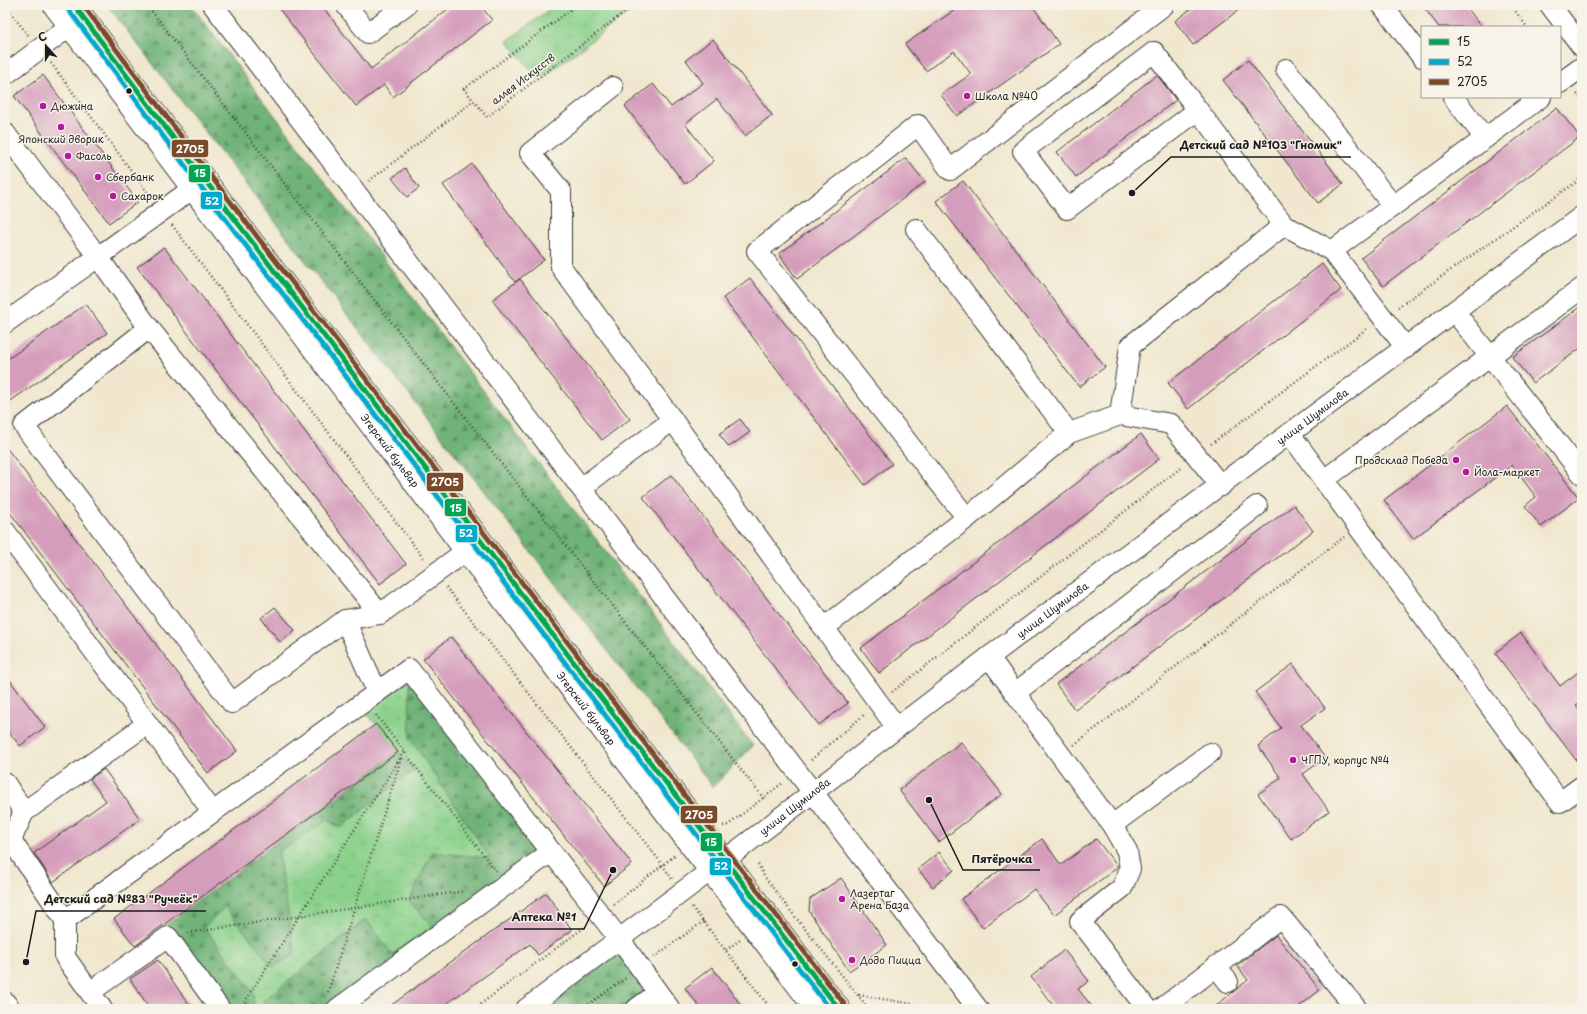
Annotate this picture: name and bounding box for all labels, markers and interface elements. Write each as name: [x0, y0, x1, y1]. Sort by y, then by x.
north arrow: [26, 26, 66, 66]
legend: [1421, 26, 1561, 98]
text: С: [35, 27, 49, 46]
text: 15: [1457, 32, 1470, 50]
street label: аллея Искусств: [488, 49, 558, 108]
text: 52: [1457, 52, 1473, 70]
text: 2705: [1457, 72, 1487, 90]
unlabelled marker: [124, 86, 134, 96]
place label: Школа №40: [975, 88, 1038, 103]
marker: Школа №40: [962, 91, 972, 101]
place label: Дюжина: [50, 98, 94, 113]
marker: Дюжина: [38, 101, 48, 111]
marker: Японский дворик: [56, 122, 66, 132]
place label: Японский дворик: [18, 131, 104, 146]
callout: Детский сад №103 "Гномик": [1171, 134, 1351, 157]
text: Детский сад №103 "Гномик": [1179, 136, 1342, 153]
line badge: 2705: [171, 139, 209, 158]
text: 2705: [176, 140, 204, 157]
place label: Фасоль: [76, 148, 112, 163]
marker: Фасоль: [63, 151, 73, 161]
line badge: 15: [188, 164, 211, 183]
text: 15: [194, 164, 206, 181]
place label: Сбербанк: [106, 169, 154, 184]
marker: Сбербанк: [93, 172, 103, 182]
place label: Сахарок: [121, 188, 164, 203]
marker: Сахарок: [108, 191, 118, 201]
line badge: 52: [200, 191, 223, 210]
text: 52: [205, 192, 219, 209]
street label: улица Шумилова: [1273, 384, 1352, 448]
street label: Эгерский бульвар: [358, 410, 423, 490]
place label: Продсклад Победа: [1355, 452, 1449, 467]
marker: Продсклад Победа: [1451, 455, 1461, 465]
place label: Йола-маркет: [1474, 464, 1540, 479]
marker: Йола-маркет: [1461, 467, 1471, 477]
line badge: 2705: [426, 472, 464, 492]
text: 2705: [431, 473, 459, 490]
line badge: 15: [444, 498, 467, 517]
text: 15: [450, 499, 462, 516]
line badge: 52: [455, 524, 478, 543]
text: 52: [459, 524, 473, 541]
street label: улица Шумилова: [1013, 577, 1092, 641]
street label: Эгерский бульвар: [554, 668, 620, 748]
place label: ЧГПУ, корпус №4: [1301, 752, 1390, 767]
marker: ЧГПУ, корпус №4: [1288, 755, 1298, 765]
street label: улица Шумилова: [756, 773, 834, 838]
line badge: 2705: [680, 805, 718, 824]
text: 2705: [685, 806, 713, 823]
line badge: 15: [700, 832, 723, 852]
text: 15: [705, 833, 717, 850]
callout: Пятёрочка: [963, 847, 1040, 870]
text: Пятёрочка: [971, 850, 1033, 867]
line badge: 52: [709, 857, 732, 876]
text: 52: [714, 857, 728, 874]
place label: Лазертаг Арена База: [850, 885, 910, 912]
callout: Детский сад №83 "Ручеёк": [36, 888, 206, 911]
text: Детский сад №83 "Ручеёк": [44, 890, 197, 907]
marker: Лазертаг Арена База: [837, 894, 847, 904]
callout: Аптека №1: [504, 906, 584, 929]
text: Аптека №1: [512, 908, 576, 925]
place label: Додо Пицца: [859, 952, 922, 967]
marker: Додо Пицца: [847, 955, 857, 965]
unlabelled marker: [790, 959, 800, 969]

